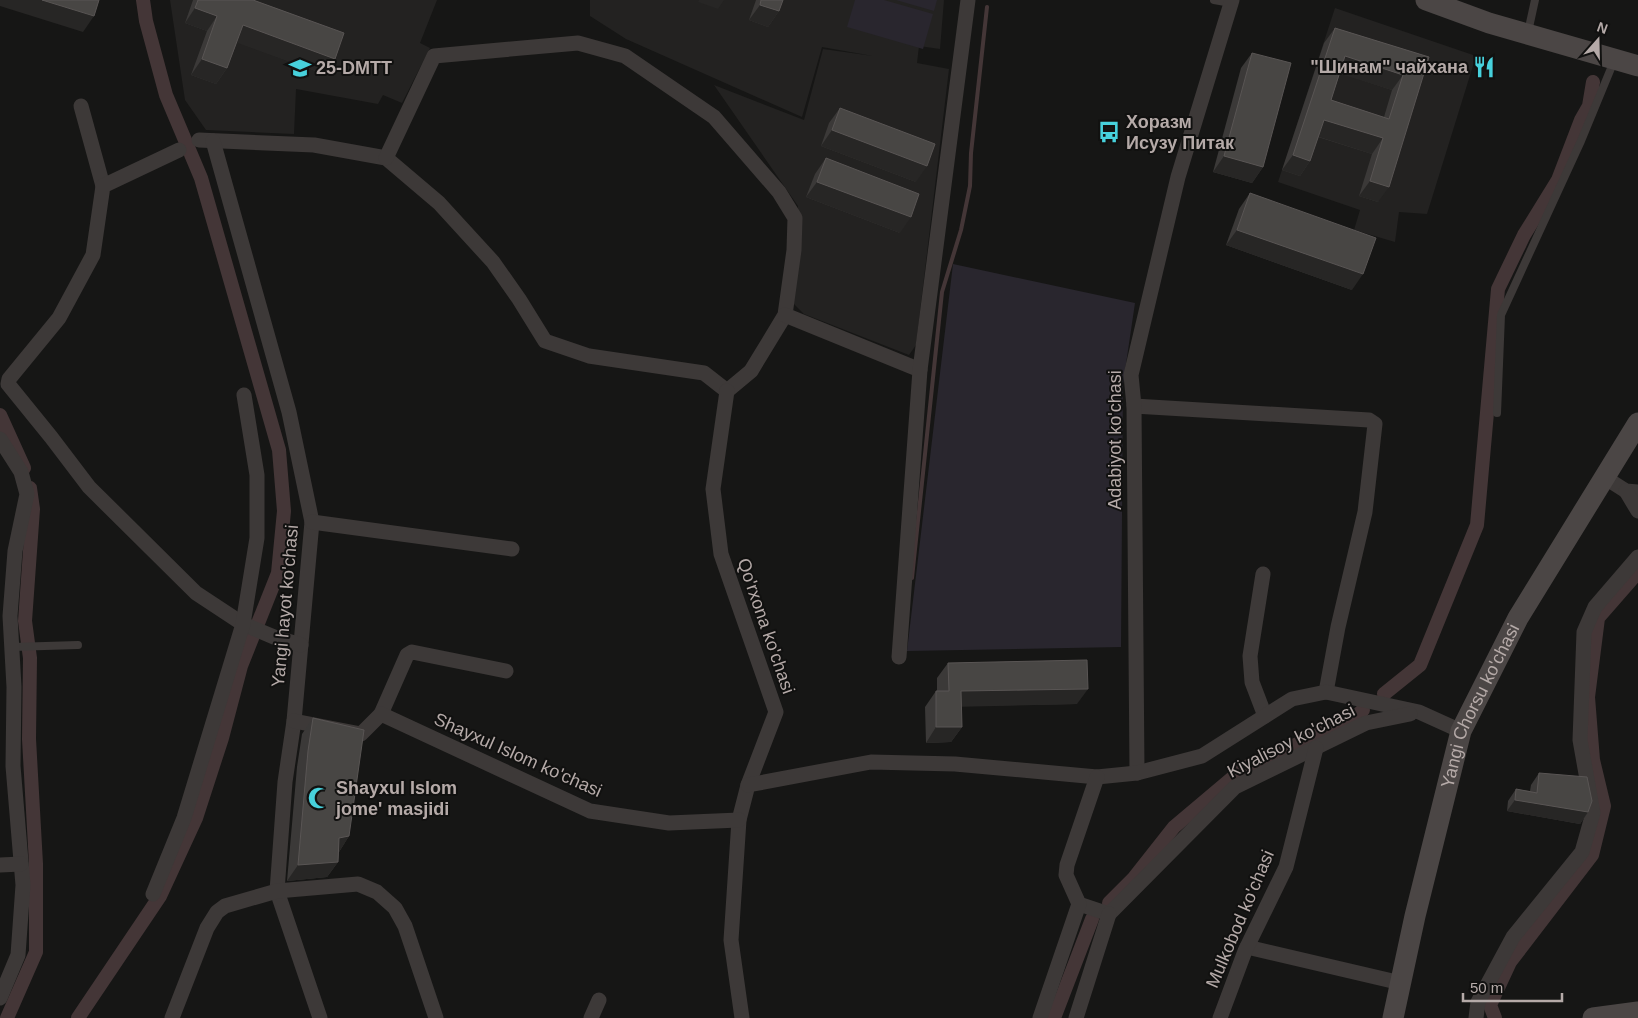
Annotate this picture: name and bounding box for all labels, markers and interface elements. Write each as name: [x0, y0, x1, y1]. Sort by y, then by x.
north arrow: [1573, 15, 1623, 65]
text: N: [1595, 19, 1610, 37]
restaurant icon: "Шинам" чайхана: [1471, 54, 1497, 80]
school or university icon: 25-DMTT: [287, 55, 313, 81]
place label: "Шинам" чайхана: [1310, 57, 1469, 77]
place label: 25-DMTT: [316, 58, 392, 78]
place label: Хоразм Исузу Питак: [1126, 112, 1235, 153]
bus stop icon: Хоразм Исузу Питак: [1096, 119, 1122, 145]
street label: Adabiyot ko'chasi: [1105, 370, 1125, 510]
street label: Yangi hayot ko'chasi: [268, 524, 302, 688]
street label: Qo'rxona ko'chasi: [733, 556, 799, 696]
street label: Yangi Chorsu ko'chasi: [1437, 621, 1523, 790]
street label: Kiyalisoy ko'chasi: [1224, 700, 1358, 782]
street label: Shayxul Islom ko'chasi: [431, 709, 605, 801]
place label: Shayxul Islom jome' masjidi: [335, 778, 457, 819]
mosque icon: Shayxul Islom jome' masjidi: [306, 785, 332, 811]
street label: Mulkobod ko'chasi: [1202, 847, 1278, 991]
scale bar: [1463, 970, 1562, 1002]
text: 50 m: [1470, 979, 1503, 996]

